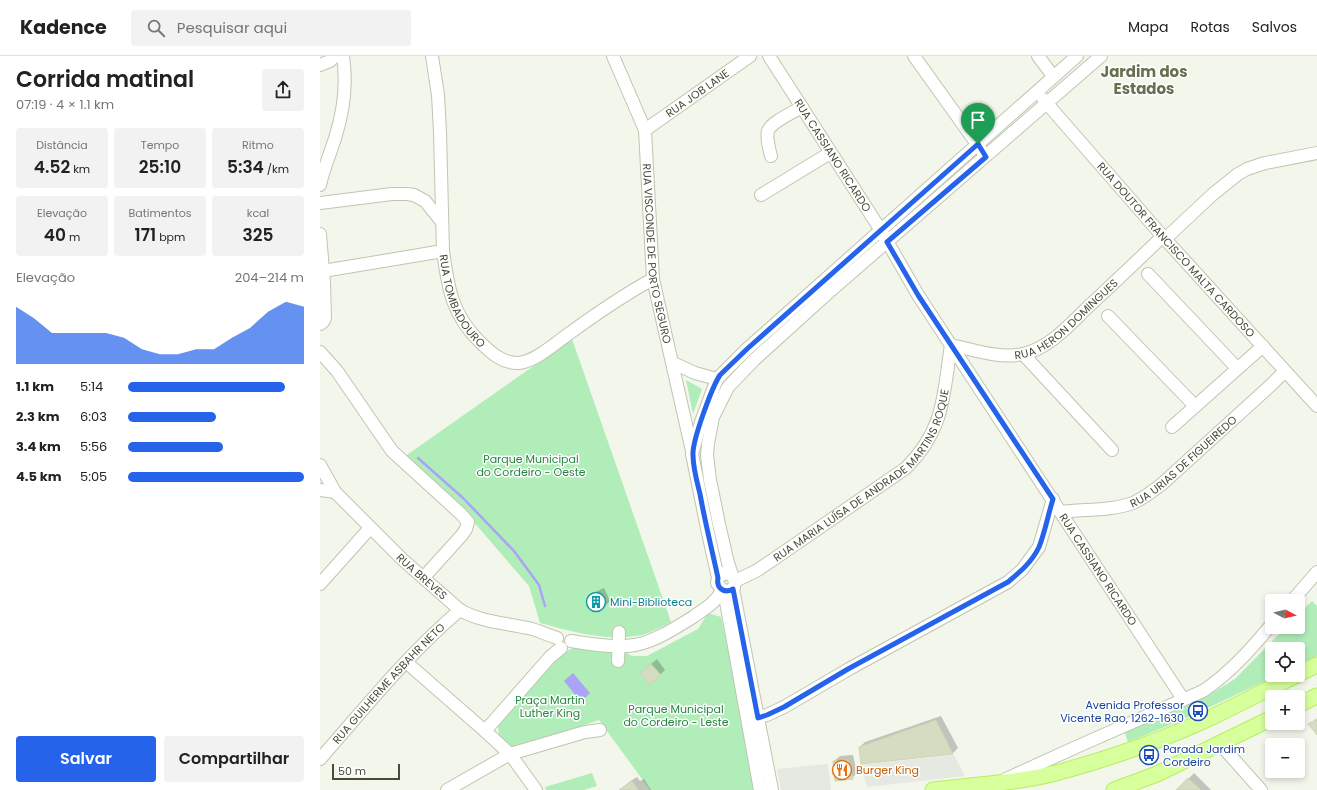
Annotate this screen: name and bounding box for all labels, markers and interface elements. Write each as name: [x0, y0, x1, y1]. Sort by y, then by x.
search box: [131, 10, 411, 46]
text: Kadence: [20, 14, 107, 41]
icon: search: [145, 17, 167, 39]
text: Pesquisar aqui: [177, 17, 287, 38]
text: Mapa: [1128, 17, 1168, 37]
text: Rotas: [1190, 17, 1230, 37]
text: Salvos: [1252, 17, 1297, 37]
district label: Jardim dos Estados: [1100, 61, 1188, 99]
text: Corrida matinal: [16, 64, 194, 95]
street label: RUA JOB LANE: [662, 65, 732, 121]
button: share: [262, 69, 304, 111]
text: 07:19 · 4 × 1.1 km: [16, 95, 114, 114]
street label: RUA CASSIANO RICARDO: [791, 96, 875, 215]
pin: [961, 103, 995, 144]
icon: arrive: [967, 109, 989, 131]
text: Distância: [36, 137, 88, 153]
text: Tempo: [141, 137, 179, 153]
text: Ritmo: [242, 137, 274, 153]
text: 4.52: [34, 155, 70, 179]
text: 25:10: [139, 155, 181, 179]
text: 5:34: [227, 155, 264, 179]
street label: RUA DOUTOR FRANCISCO MALTA CARDOSO: [1093, 159, 1259, 341]
text: km: [70, 161, 90, 177]
text: /km: [264, 161, 289, 177]
street label: RUA VISCONDE DE PORTO SEGURO: [639, 163, 675, 345]
text: Elevação: [37, 205, 87, 221]
text: Batimentos: [129, 205, 191, 221]
text: kcal: [247, 205, 269, 221]
text: 40: [44, 223, 66, 247]
text: 171: [135, 223, 156, 247]
text: 325: [243, 223, 273, 247]
text: m: [66, 229, 80, 245]
text: bpm: [156, 229, 185, 245]
street label: RUA TOMBADOURO: [436, 253, 489, 351]
text: Elevação: [16, 268, 75, 287]
text: 204–214 m: [235, 268, 304, 287]
street label: RUA HERON DOMINGUES: [1013, 275, 1122, 363]
text: 1.1 km: [16, 377, 54, 396]
text: 5:14: [80, 377, 103, 396]
street label: RUA MARIA LUÍSA DE ANDRADE MARTINS ROQUE: [770, 388, 953, 565]
text: 2.3 km: [16, 407, 60, 426]
text: 6:03: [80, 407, 107, 426]
street label: RUA URIAS DE FIGUEIREDO: [1127, 412, 1241, 511]
text: 3.4 km: [16, 437, 61, 456]
text: 5:56: [80, 437, 107, 456]
park label: Parque Municipal do Cordeiro - Oeste: [476, 451, 586, 480]
text: 4.5 km: [16, 467, 61, 486]
text: 5:05: [80, 467, 107, 486]
street label: RUA CASSIANO RICARDO: [1055, 510, 1141, 629]
street label: RUA BREVES: [393, 550, 451, 603]
building icon: Mini-Biblioteca: [585, 591, 607, 613]
place label: Mini-Biblioteca: [610, 594, 692, 610]
north arrow: [1265, 594, 1305, 634]
map controls: [1265, 594, 1305, 778]
street label: RUA GUILHERME ASBAHR NETO: [329, 619, 448, 747]
button: locate: [1265, 642, 1305, 682]
button: +: [1265, 690, 1305, 730]
park label: Praça Martin Luther King: [515, 692, 585, 721]
place label: Avenida Professor Vicente Rao, 1262-1630: [1060, 697, 1184, 726]
bus stop icon: Avenida Professor Vicente Rao, 1262-1630: [1187, 700, 1209, 722]
park label: Parque Municipal do Cordeiro - Leste: [623, 701, 729, 730]
button: Salvar: [16, 736, 156, 782]
button: Compartilhar: [164, 736, 304, 782]
button: −: [1265, 738, 1305, 778]
place label: Parada Jardim Cordeiro: [1163, 741, 1245, 770]
bus stop icon: Parada Jardim Cordeiro: [1138, 744, 1160, 766]
restaurant icon: Burger King: [831, 759, 853, 781]
scale bar: [332, 762, 400, 781]
place label: Burger King: [856, 762, 919, 778]
text: 50 m: [338, 763, 366, 779]

